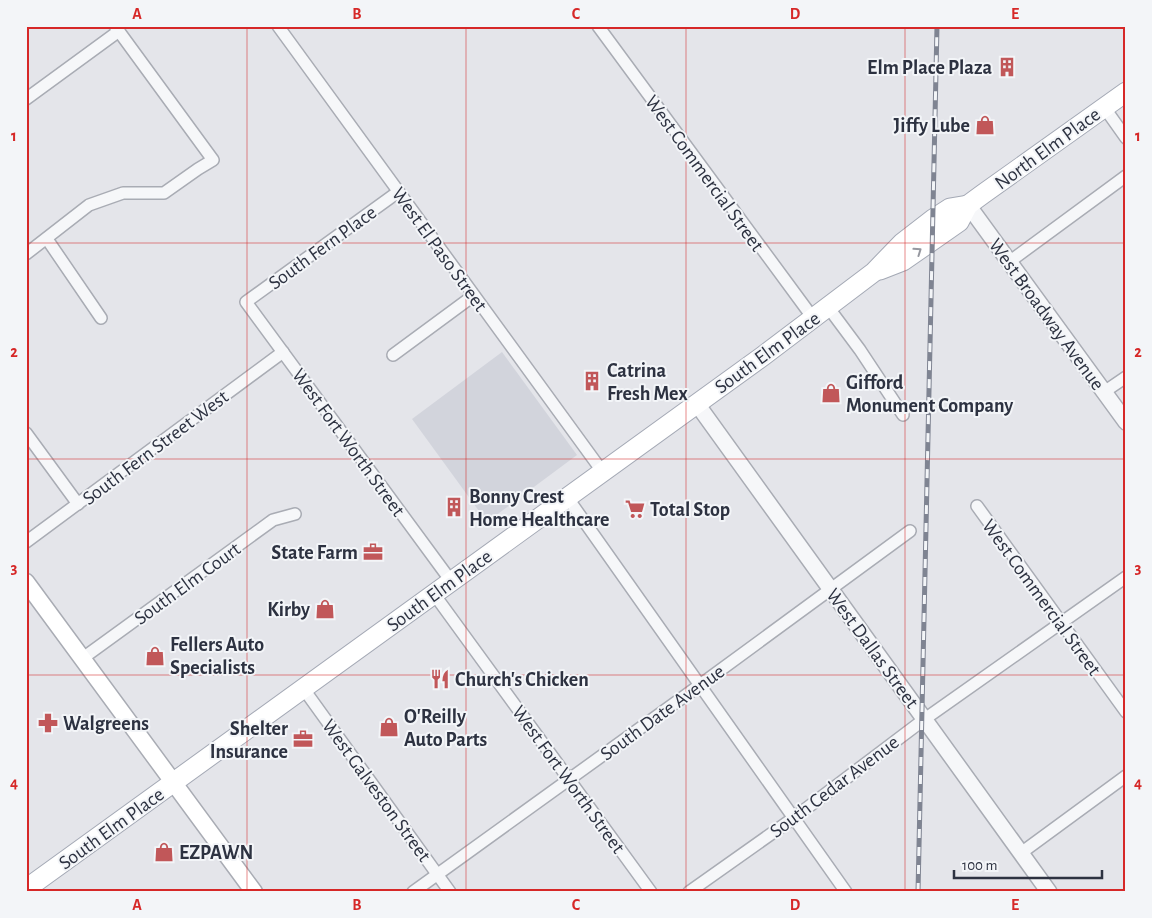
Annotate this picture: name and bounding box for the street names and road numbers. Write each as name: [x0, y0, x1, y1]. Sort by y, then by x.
street label: West Commercial Street: [641, 92, 768, 256]
street label: North Elm Place: [991, 104, 1104, 194]
street label: West El Paso Street: [388, 184, 491, 316]
street label: South Fern Place: [265, 202, 380, 293]
street label: West Broadway Avenue: [985, 235, 1108, 394]
street label: South Elm Place: [711, 308, 824, 397]
street label: West Fort Worth Street: [288, 365, 409, 521]
street label: South Fern Street West: [79, 386, 233, 509]
street label: West Commercial Street: [978, 516, 1105, 680]
street label: South Elm Court: [131, 538, 245, 629]
street label: South Elm Place: [383, 546, 496, 635]
street label: West Dallas Street: [822, 585, 922, 713]
street label: South Date Avenue: [597, 661, 728, 764]
street label: West Fort Worth Street: [508, 702, 629, 858]
street label: West Galveston Street: [318, 716, 435, 866]
street label: South Cedar Avenue: [766, 732, 903, 842]
street label: South Elm Place: [55, 784, 168, 873]

